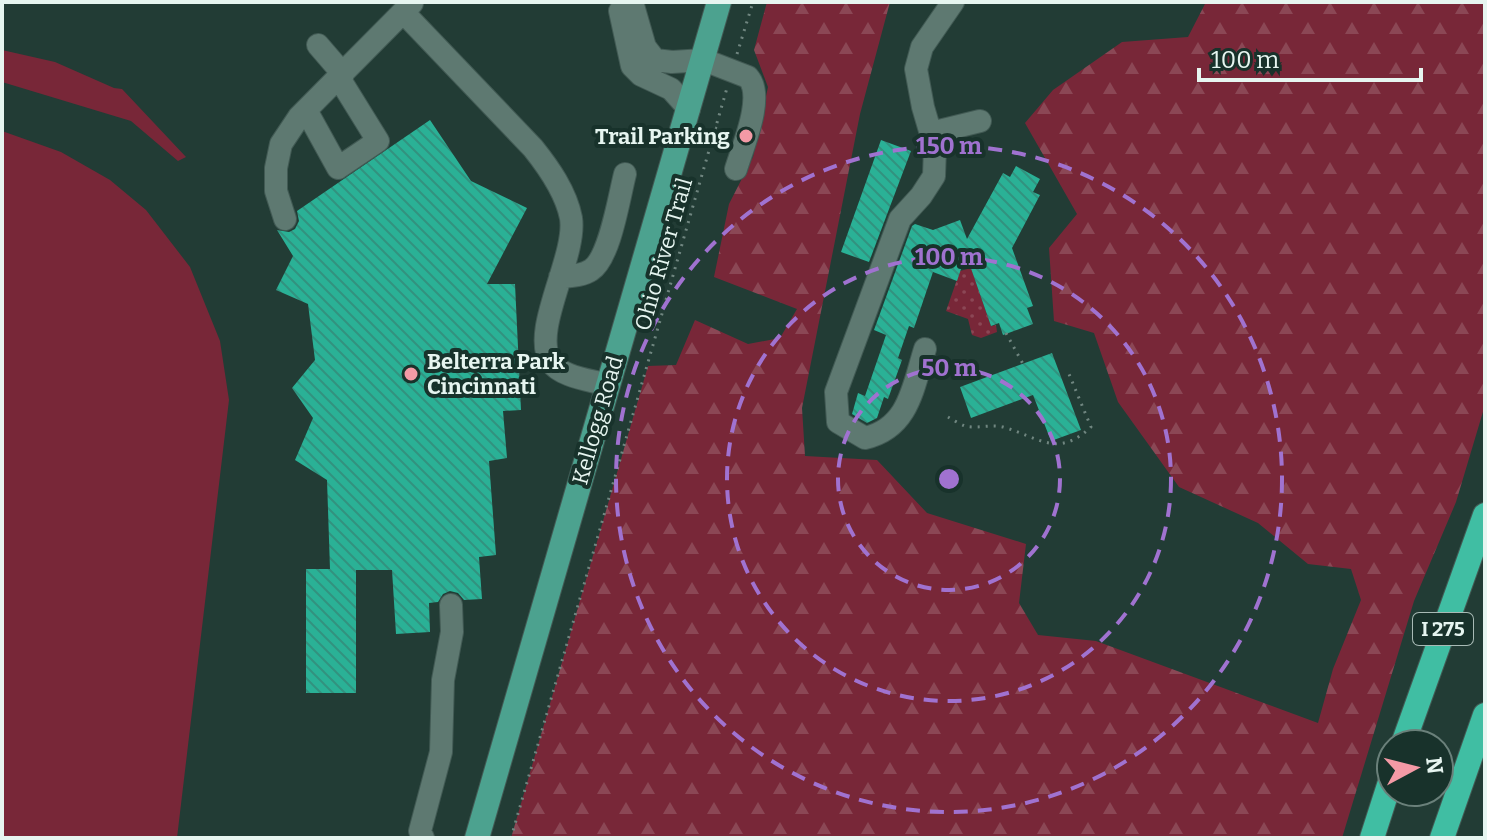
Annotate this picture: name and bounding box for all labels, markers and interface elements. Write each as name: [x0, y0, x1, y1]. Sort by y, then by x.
scale bar: [1199, 32, 1421, 82]
text: 100 m: [1211, 46, 1279, 74]
place label: Trail Parking: [595, 123, 730, 150]
marker: Trail Parking: [737, 127, 755, 145]
text: 150 m: [916, 132, 982, 160]
street label: Ohio River Trail: [629, 175, 698, 334]
text: 100 m: [915, 243, 983, 271]
place label: Belterra Park Cincinnati: [427, 348, 565, 400]
street label: Kellogg Road: [566, 353, 629, 488]
text: 50 m: [921, 354, 977, 382]
marker: Belterra Park Cincinnati: [402, 365, 420, 383]
centre of rings: [935, 465, 963, 493]
road number: I 275: [1413, 613, 1473, 645]
north arrow: [1375, 728, 1455, 808]
text: N: [1420, 756, 1449, 776]

